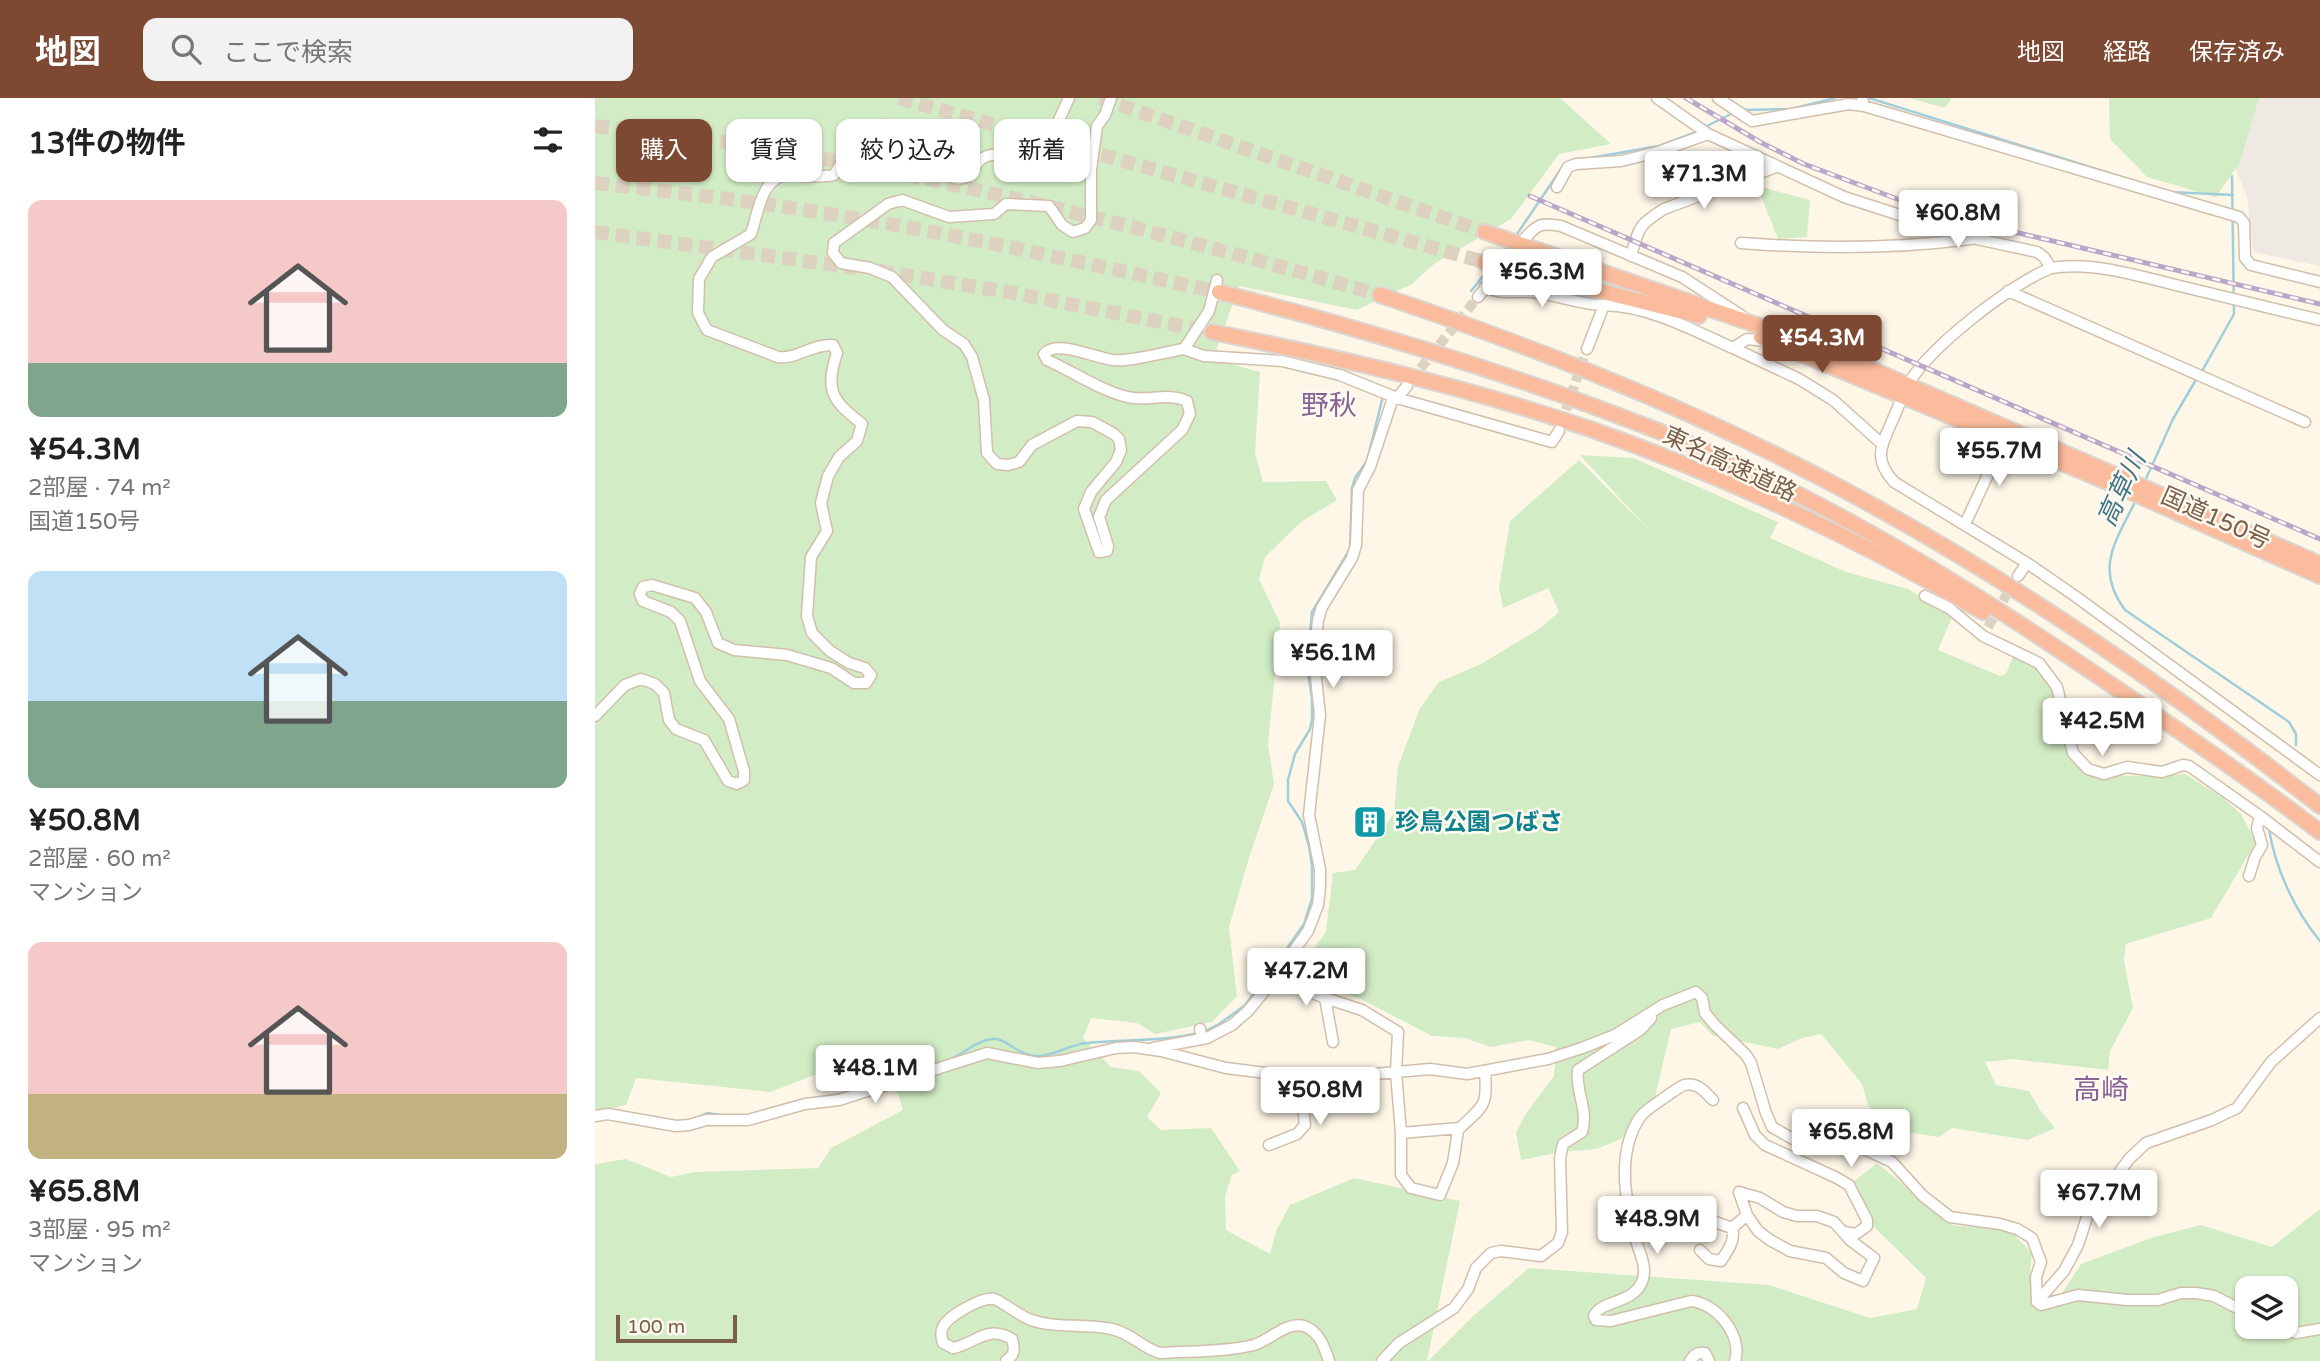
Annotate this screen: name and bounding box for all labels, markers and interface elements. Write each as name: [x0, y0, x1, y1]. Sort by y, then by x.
search box: [143, 18, 633, 81]
icon: search: [167, 30, 205, 68]
text: 地図: [35, 33, 101, 72]
text: ここで検索: [223, 37, 353, 68]
text: 地図: [2017, 38, 2065, 67]
text: 経路: [2103, 38, 2151, 67]
text: 保存済み: [2189, 38, 2285, 67]
chip: 購入: [616, 119, 712, 182]
chip: 賃貸: [726, 119, 822, 182]
chip: 絞り込み: [836, 119, 980, 182]
chip: 新着: [994, 119, 1090, 182]
icon: filters: [529, 121, 567, 159]
text: 13件の物件: [28, 125, 186, 162]
pin: ¥71.3M: [1647, 152, 1761, 211]
text: ¥71.3M: [1661, 160, 1747, 188]
pin: ¥60.8M: [1901, 190, 2015, 250]
text: ¥60.8M: [1915, 199, 2001, 227]
icon: home: [235, 245, 361, 371]
pin: ¥56.3M: [1485, 250, 1599, 309]
text: ¥56.3M: [1499, 258, 1585, 286]
pin: ¥54.3M: [1765, 316, 1879, 375]
text: ¥54.3M: [1779, 324, 1865, 352]
district label: 野秋: [1301, 389, 1357, 423]
street label: 東名高速道路: [1658, 421, 1801, 508]
pin: ¥55.7M: [1942, 428, 2056, 488]
text: ¥54.3M: [28, 431, 141, 468]
text: ¥55.7M: [1956, 437, 2042, 465]
water label: 高草川: [2091, 445, 2153, 531]
text: 2部屋 · 74 m²: [28, 474, 171, 502]
street label: 国道150号: [2156, 481, 2275, 556]
text: 国道150号: [28, 508, 140, 536]
icon: home: [235, 616, 361, 742]
pin: ¥56.1M: [1276, 630, 1390, 690]
text: ¥56.1M: [1290, 639, 1376, 667]
pin: ¥42.5M: [2045, 698, 2159, 758]
text: ¥42.5M: [2059, 707, 2145, 735]
text: ¥50.8M: [28, 802, 141, 839]
building icon: 珍鳥公園つばさ: [1351, 803, 1389, 841]
place label: 珍鳥公園つばさ: [1395, 808, 1563, 837]
text: 2部屋 · 60 m²: [28, 845, 171, 873]
text: マンション: [28, 879, 143, 907]
pin: ¥47.2M: [1249, 948, 1363, 1008]
text: ¥47.2M: [1263, 957, 1349, 985]
icon: home: [235, 987, 361, 1113]
pin: ¥48.1M: [818, 1046, 932, 1105]
text: ¥48.1M: [832, 1054, 918, 1082]
pin: ¥50.8M: [1263, 1068, 1377, 1127]
district label: 高崎: [2073, 1073, 2129, 1107]
text: ¥50.8M: [1277, 1076, 1363, 1104]
pin: ¥65.8M: [1794, 1110, 1908, 1169]
text: ¥65.8M: [1808, 1118, 1894, 1146]
pin: ¥67.7M: [2042, 1170, 2156, 1230]
text: ¥65.8M: [28, 1173, 141, 1210]
text: ¥67.7M: [2056, 1179, 2142, 1207]
pin: ¥48.9M: [1600, 1196, 1714, 1256]
text: ¥48.9M: [1614, 1205, 1700, 1233]
text: 3部屋 · 95 m²: [28, 1216, 171, 1244]
text: マンション: [28, 1250, 143, 1278]
map controls: [2235, 1276, 2298, 1339]
button: layers: [2235, 1276, 2298, 1339]
scale bar: [616, 1312, 737, 1344]
text: 100 m: [627, 1316, 685, 1338]

